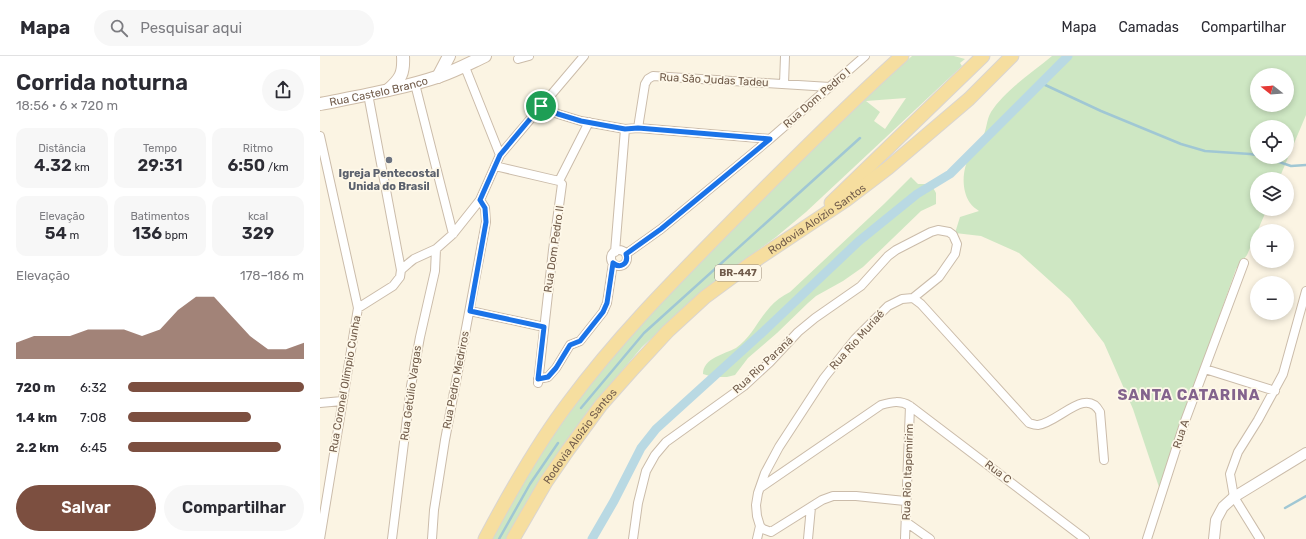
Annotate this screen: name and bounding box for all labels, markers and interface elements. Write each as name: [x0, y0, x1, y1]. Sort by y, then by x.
search box: [94, 10, 374, 46]
text: Mapa: [20, 16, 70, 39]
icon: search: [108, 17, 130, 39]
text: Pesquisar aqui: [140, 19, 242, 37]
text: Mapa: [1062, 19, 1097, 36]
text: Camadas: [1119, 19, 1179, 36]
text: Compartilhar: [1201, 19, 1286, 36]
street label: Rua Dom Pedro I: [781, 65, 853, 131]
north arrow: [1250, 68, 1294, 112]
map controls: [1250, 68, 1294, 320]
text: Corrida noturna: [16, 69, 188, 96]
button: share: [262, 69, 304, 111]
street label: Rua São Judas Tadeu: [659, 71, 769, 89]
street label: Rua Castelo Branco: [328, 74, 429, 108]
pin: [524, 89, 558, 123]
icon: arrive: [530, 95, 552, 117]
text: 18:56 · 6 × 720 m: [16, 98, 118, 113]
button: locate: [1250, 120, 1294, 164]
text: Distância: [38, 142, 86, 155]
text: Tempo: [143, 142, 177, 155]
text: Ritmo: [243, 142, 273, 155]
text: 4.32: [34, 155, 72, 175]
text: 29:31: [137, 155, 183, 175]
text: 6:50: [227, 155, 265, 175]
marker: Igreja Pentecostal Unida do Brasil: [384, 155, 394, 165]
text: km: [72, 161, 90, 174]
text: /km: [265, 161, 289, 174]
place label: Igreja Pentecostal Unida do Brasil: [339, 167, 439, 193]
button: layers: [1250, 172, 1294, 216]
street label: Rodovia Aloízio Santos: [765, 181, 869, 257]
street label: Rua Dom Pedro II: [541, 205, 567, 293]
text: Elevação: [39, 210, 85, 223]
text: Batimentos: [130, 210, 190, 223]
text: kcal: [248, 210, 268, 223]
text: 54: [45, 223, 67, 243]
text: 136: [132, 223, 162, 243]
text: 329: [242, 223, 274, 243]
button: +: [1250, 224, 1294, 268]
text: m: [67, 229, 79, 242]
text: bpm: [162, 229, 188, 242]
road number: BR-447: [715, 265, 761, 281]
text: Elevação: [16, 268, 70, 283]
text: 178–186 m: [240, 268, 304, 283]
button: −: [1250, 276, 1294, 320]
street label: Rua Rio Muriaé: [827, 307, 887, 373]
street label: Rua Coronel Olímpio Cunha: [327, 314, 363, 454]
street label: Rua Pedro Medriros: [440, 329, 472, 430]
street label: Rua Rio Paraná: [730, 334, 796, 396]
street label: Rua Getúlio Vargas: [398, 344, 424, 442]
text: 720 m: [16, 380, 55, 395]
text: 6:32: [80, 380, 107, 395]
street label: Rodovia Aloízio Santos: [540, 385, 620, 486]
district label: SANTA CATARINA: [1117, 386, 1261, 404]
text: 1.4 km: [16, 410, 57, 425]
text: 7:08: [80, 410, 107, 425]
street label: Rua A: [1170, 417, 1192, 450]
street label: Rua Rio Itapemirim: [900, 423, 916, 521]
text: 2.2 km: [16, 440, 59, 455]
text: 6:45: [80, 440, 107, 455]
street label: Rua C: [982, 458, 1014, 486]
button: Salvar: [16, 485, 156, 531]
button: Compartilhar: [164, 485, 304, 531]

